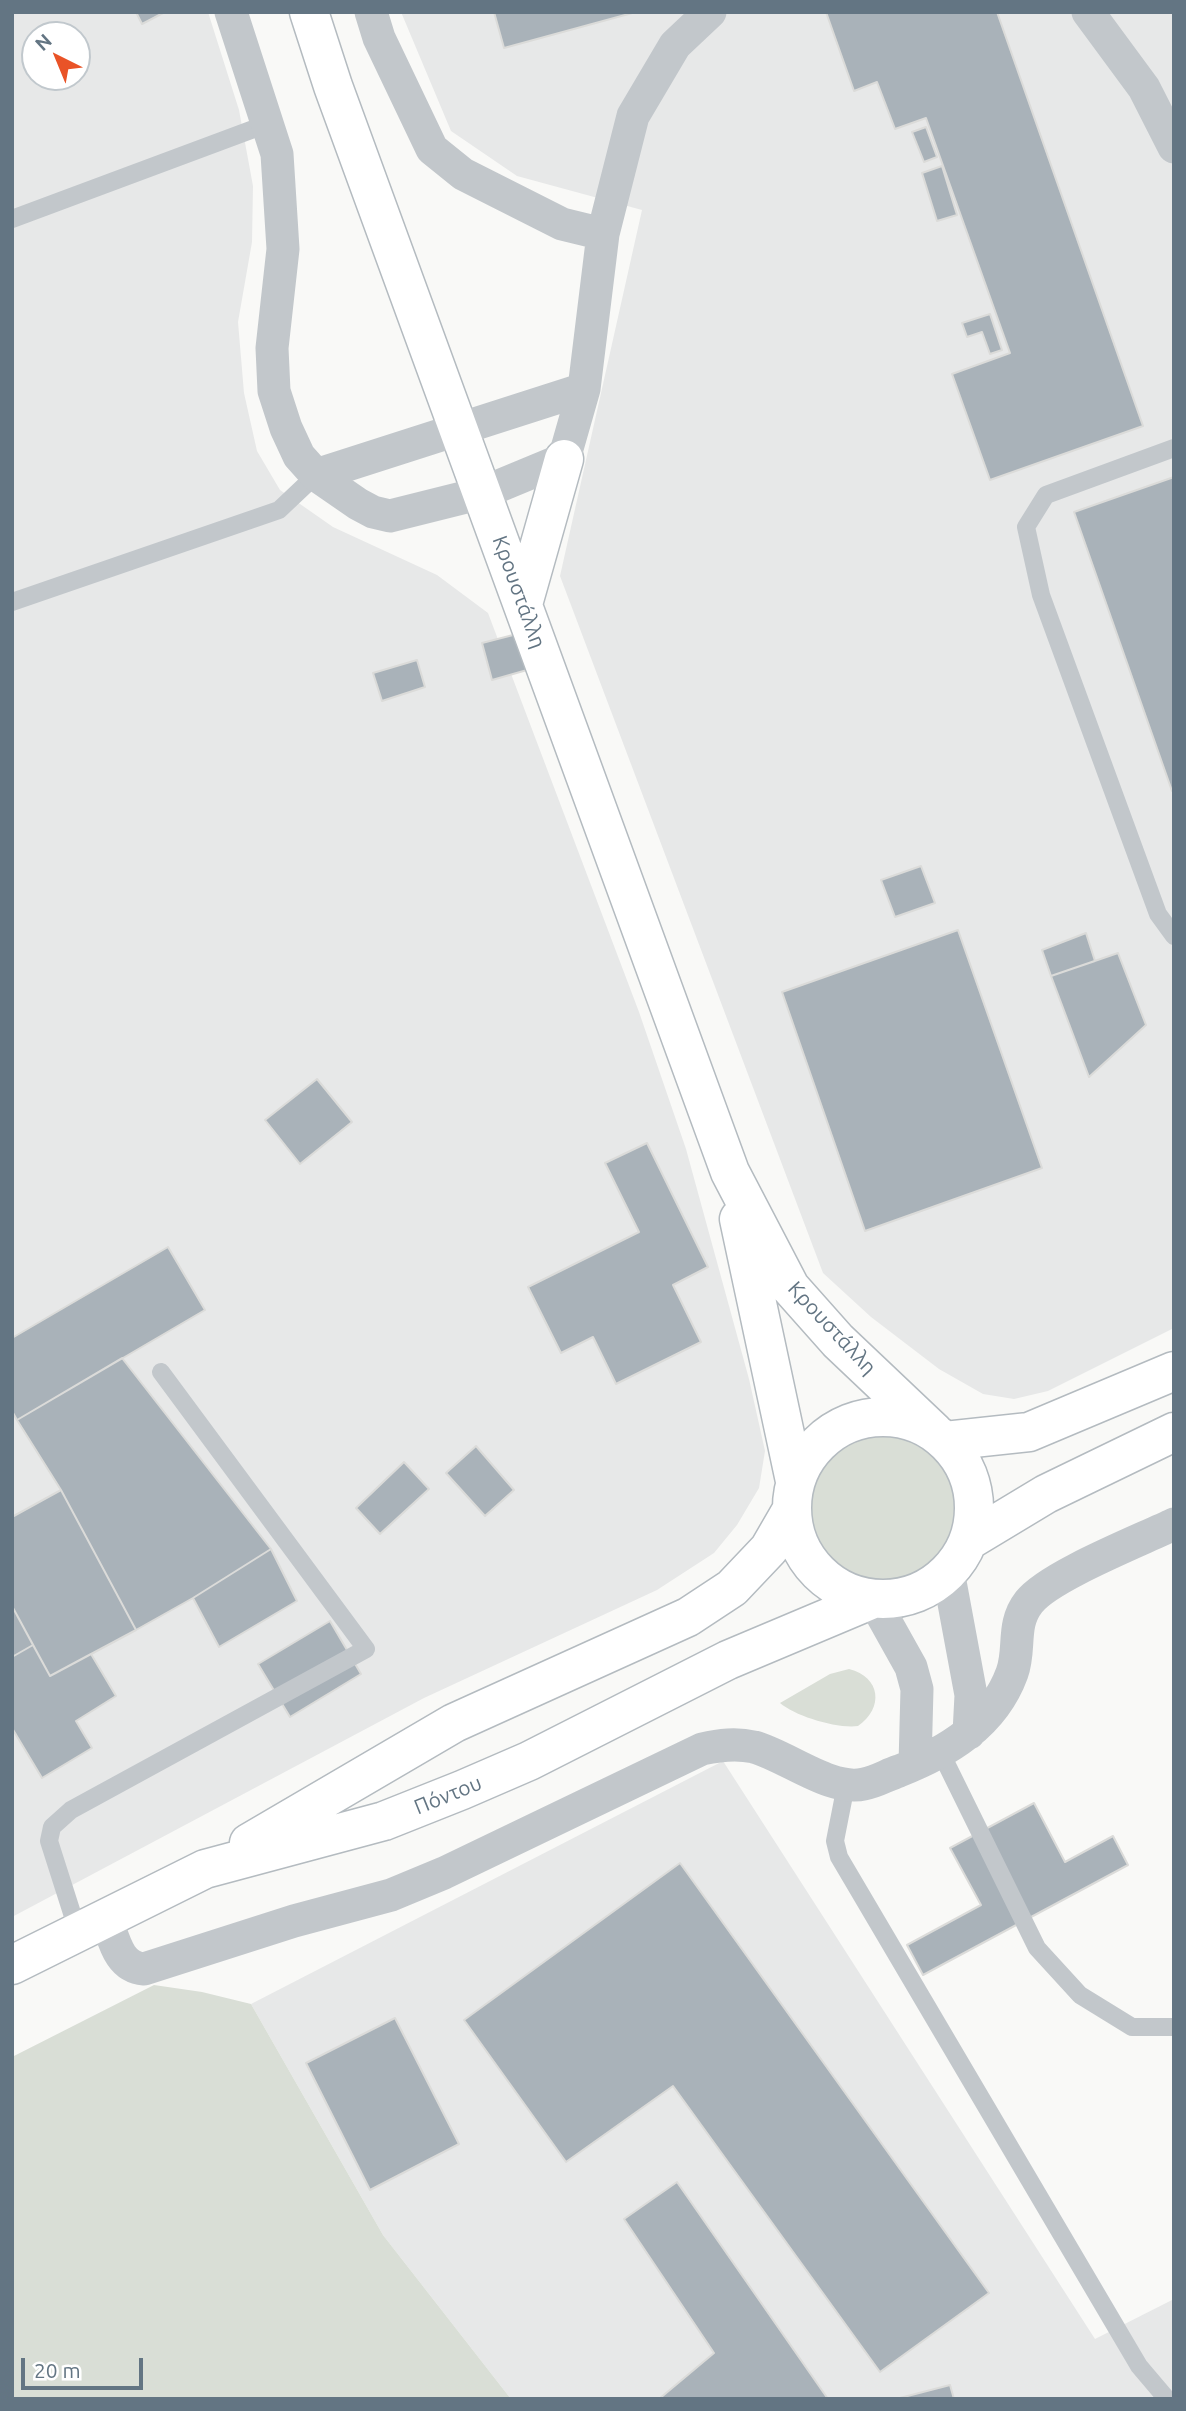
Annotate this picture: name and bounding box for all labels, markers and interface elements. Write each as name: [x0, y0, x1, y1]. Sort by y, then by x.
north arrow: [21, 21, 91, 91]
text: N: [30, 29, 56, 55]
street label: Κρουστάλλη: [487, 532, 551, 652]
street label: Κρουστάλλη: [783, 1276, 881, 1380]
street label: Πόντου: [411, 1770, 485, 1820]
scale bar: [24, 2344, 147, 2388]
text: 20 m: [34, 2358, 81, 2382]

